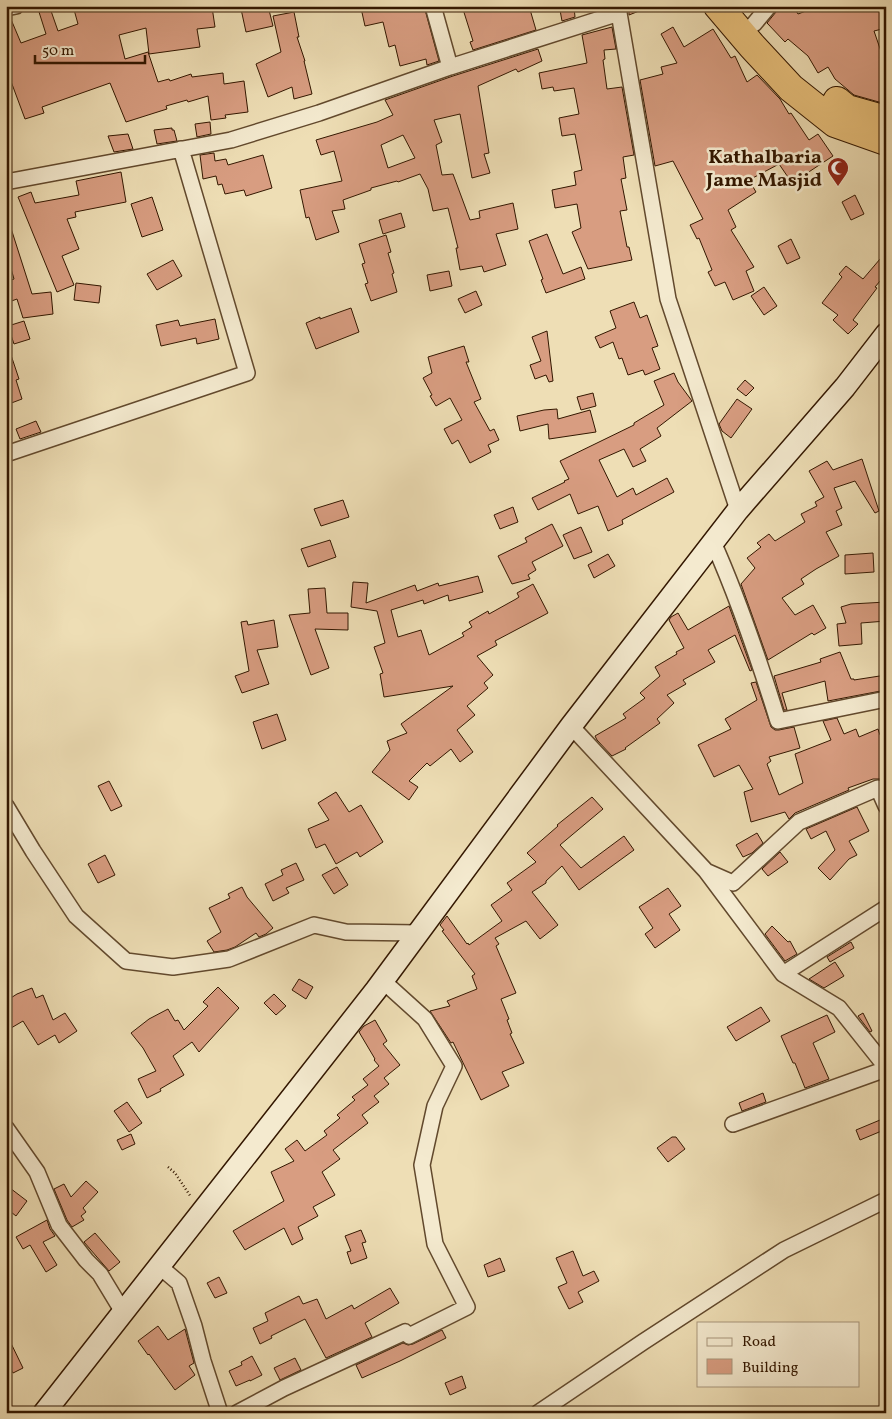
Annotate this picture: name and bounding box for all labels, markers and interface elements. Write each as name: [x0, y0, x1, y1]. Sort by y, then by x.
scale bar: [35, 32, 145, 64]
text: 50 m: [42, 41, 74, 62]
place label: Kathalbaria Jame Masjid: [705, 144, 822, 195]
mosque icon: Kathalbaria Jame Masjid: [826, 156, 850, 187]
legend: [697, 1322, 860, 1386]
text: Road: [742, 1332, 776, 1353]
text: Building: [742, 1358, 799, 1379]

